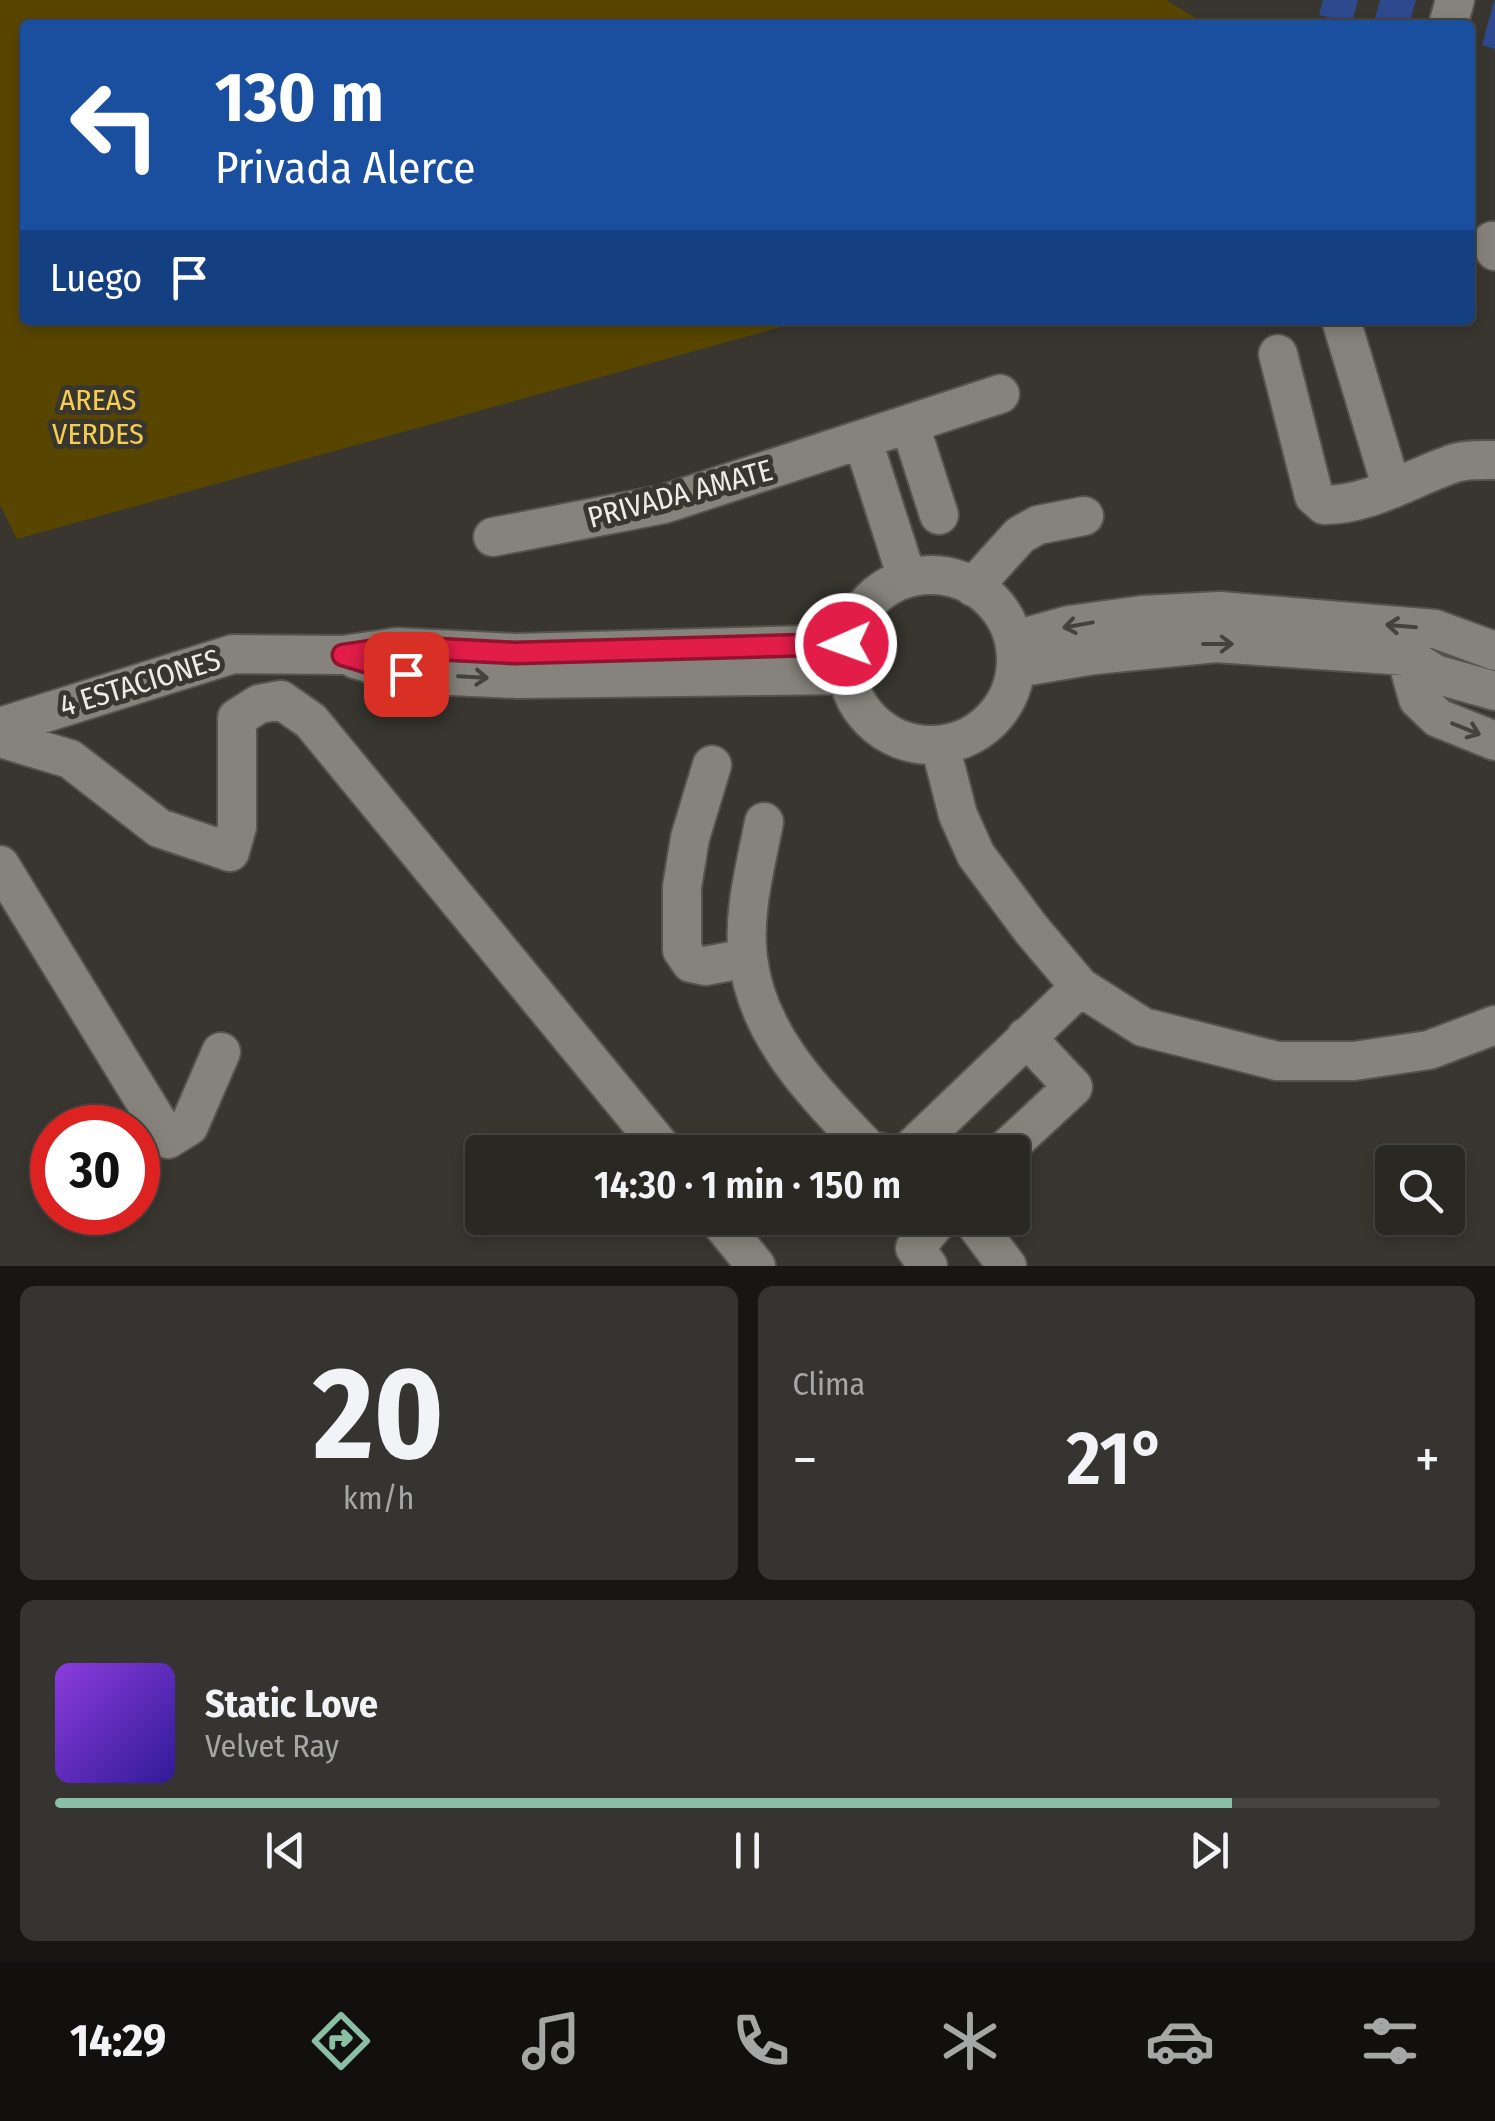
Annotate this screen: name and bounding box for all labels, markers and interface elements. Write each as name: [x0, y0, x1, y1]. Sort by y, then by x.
text: 130 m: [215, 56, 384, 140]
icon: left: [50, 60, 180, 190]
text: Privada Alerce: [215, 141, 476, 195]
icon: arrive: [162, 250, 217, 305]
text: Luego: [50, 255, 142, 301]
park label: AREAS VERDES: [52, 382, 144, 452]
street label: PRIVADA AMATE: [584, 452, 776, 536]
position arrow: [794, 592, 898, 696]
one-way arrow: [1062, 616, 1095, 635]
one-way arrow: [1386, 617, 1418, 636]
pin: [364, 632, 449, 717]
one-way arrow: [1200, 634, 1233, 654]
street label: 4 ESTACIONES: [55, 641, 225, 725]
icon: arrive: [379, 647, 434, 702]
one-way arrow: [456, 668, 488, 687]
one-way arrow: [1450, 721, 1480, 739]
speed limit sign: 30: [30, 1105, 160, 1235]
map controls: [1375, 1145, 1465, 1235]
button: search: [1375, 1145, 1465, 1235]
text: 14:30 · 1 min · 150 m: [594, 1162, 901, 1208]
text: 20: [313, 1336, 444, 1492]
text: Clima: [793, 1365, 865, 1403]
text: 21°: [1066, 1414, 1166, 1504]
text: −: [793, 1427, 817, 1493]
text: +: [1415, 1427, 1440, 1493]
text: km/h: [343, 1479, 414, 1517]
text: Static Love: [205, 1681, 378, 1727]
text: Velvet Ray: [205, 1727, 339, 1765]
icon: previous: [258, 1823, 313, 1878]
icon: pause: [720, 1823, 775, 1878]
icon: next: [1182, 1823, 1237, 1878]
icon: directions: [306, 2006, 376, 2076]
icon: music: [516, 2006, 586, 2076]
icon: phone: [726, 2006, 796, 2076]
icon: climate: [935, 2006, 1005, 2076]
icon: car: [1145, 2006, 1215, 2076]
icon: filters: [1355, 2006, 1425, 2076]
text: 14:29: [70, 2014, 166, 2068]

